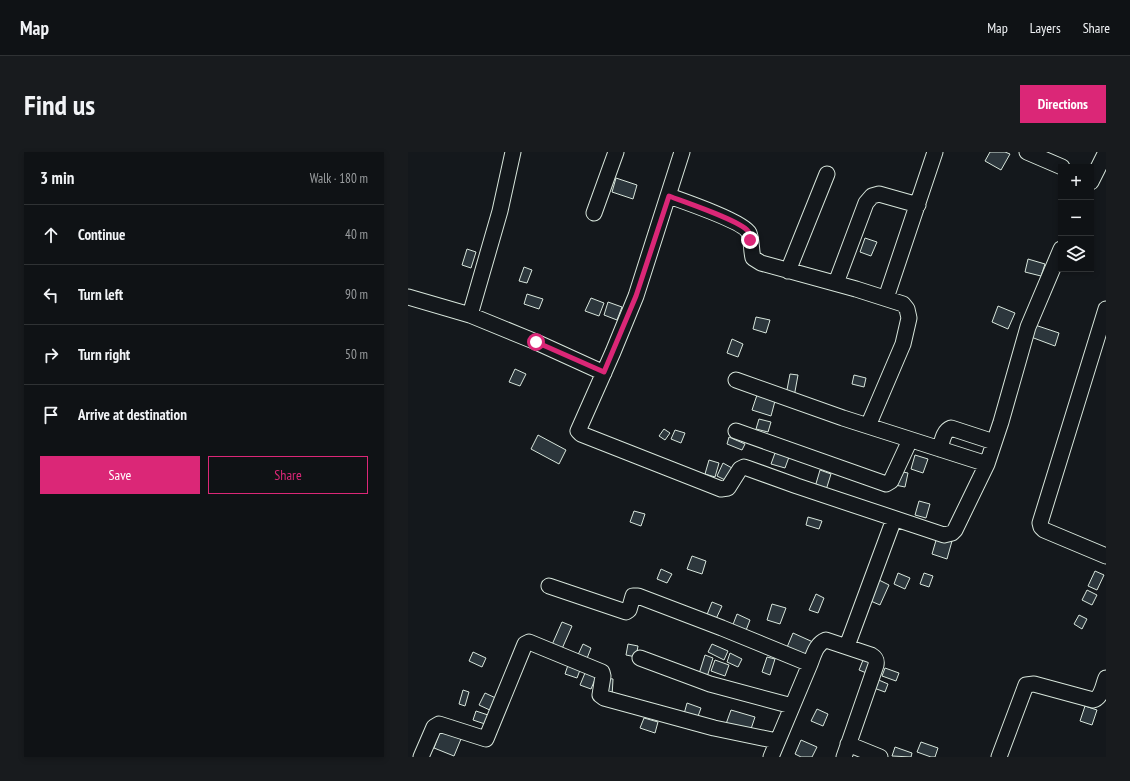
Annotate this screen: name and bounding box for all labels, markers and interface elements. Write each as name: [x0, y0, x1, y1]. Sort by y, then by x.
text: Map: [20, 16, 49, 40]
text: Map: [987, 19, 1008, 37]
text: Layers: [1030, 19, 1061, 37]
text: Share: [1083, 19, 1110, 37]
button: Directions: [1020, 85, 1106, 123]
text: Find us: [24, 86, 95, 123]
map controls: [1058, 164, 1094, 272]
button: +: [1058, 164, 1094, 200]
text: 3 min: [40, 167, 74, 189]
text: Walk · 180 m: [310, 170, 368, 187]
button: −: [1058, 200, 1094, 236]
icon: ahead: [40, 224, 62, 246]
text: Continue: [78, 225, 125, 244]
text: 40 m: [345, 226, 368, 243]
route end: [741, 231, 759, 249]
button: layers: [1058, 236, 1094, 272]
icon: left: [40, 284, 62, 306]
text: Turn left: [78, 285, 123, 304]
text: 90 m: [345, 286, 368, 303]
route start: [527, 333, 545, 351]
icon: right: [40, 344, 62, 366]
text: Turn right: [78, 345, 130, 364]
text: 50 m: [345, 346, 368, 363]
icon: arrive: [40, 404, 62, 426]
text: Arrive at destination: [78, 405, 187, 424]
button: Save: [40, 456, 200, 494]
button: Share: [208, 456, 368, 494]

